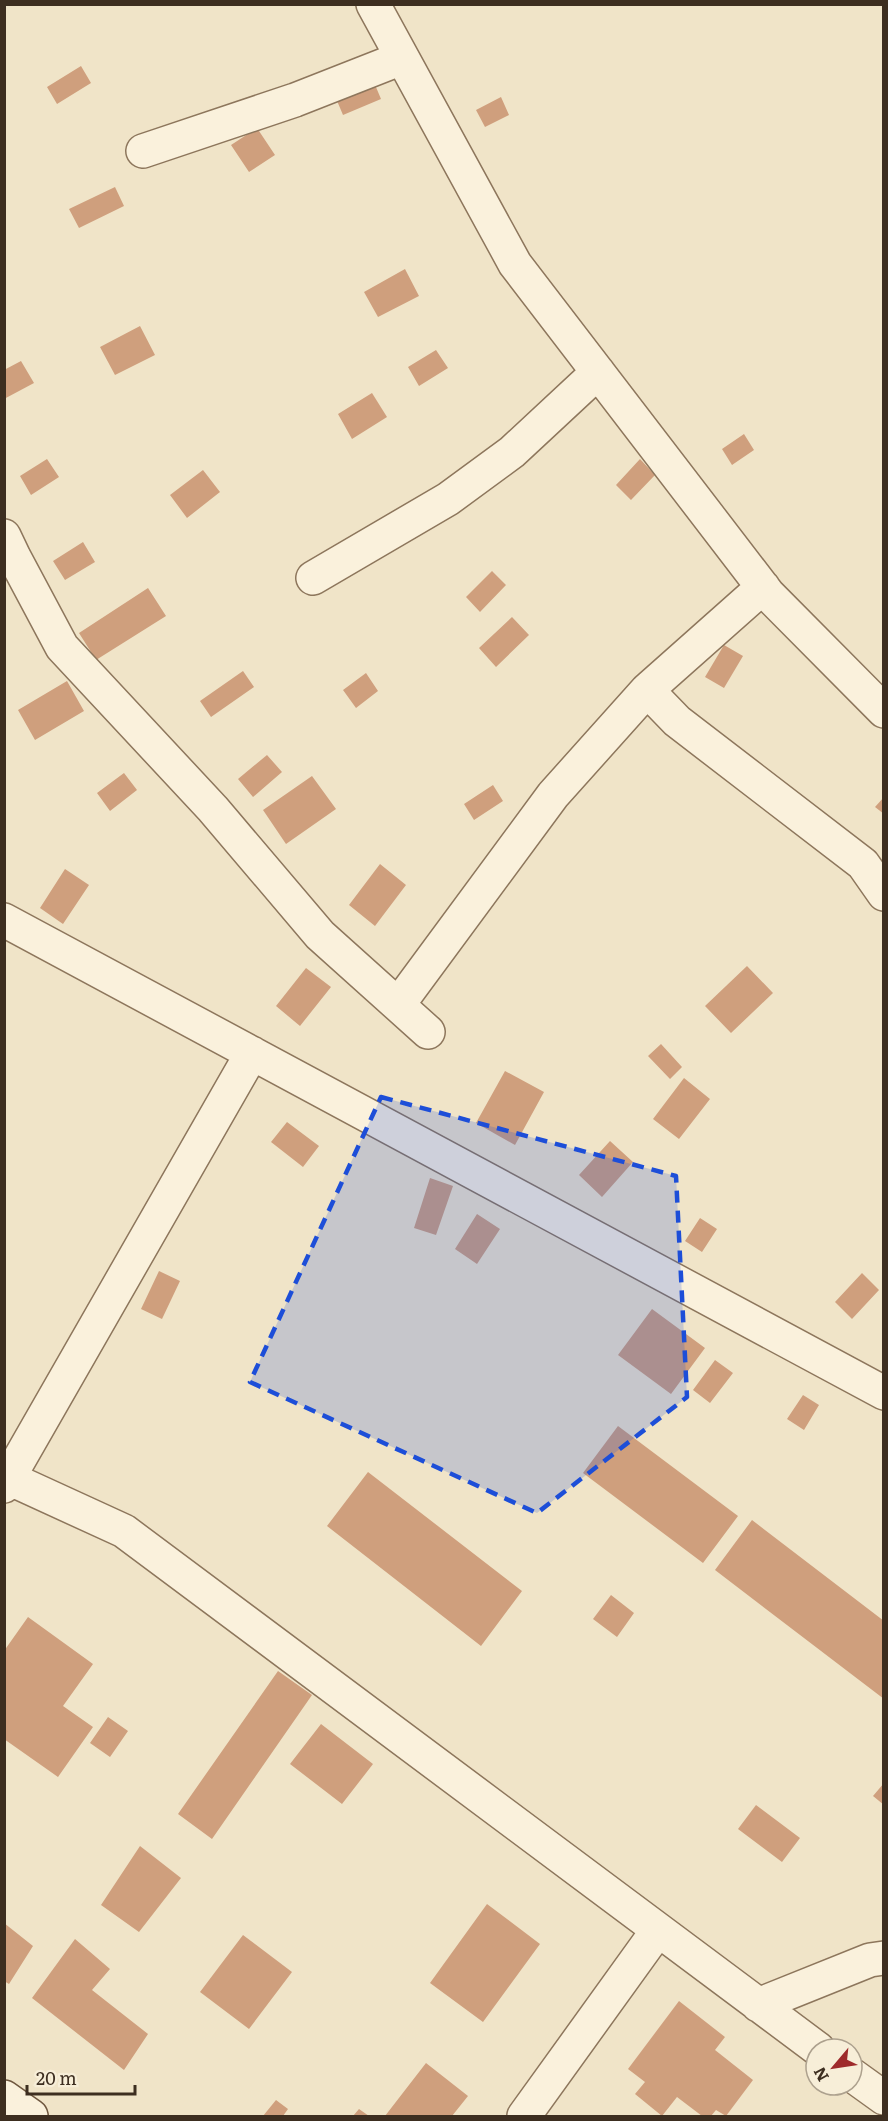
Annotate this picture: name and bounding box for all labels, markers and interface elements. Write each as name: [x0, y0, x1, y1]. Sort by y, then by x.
north arrow: [804, 2037, 864, 2097]
scale bar: [27, 2058, 135, 2096]
text: N: [806, 2063, 834, 2086]
text: 20 m: [36, 2064, 77, 2091]

